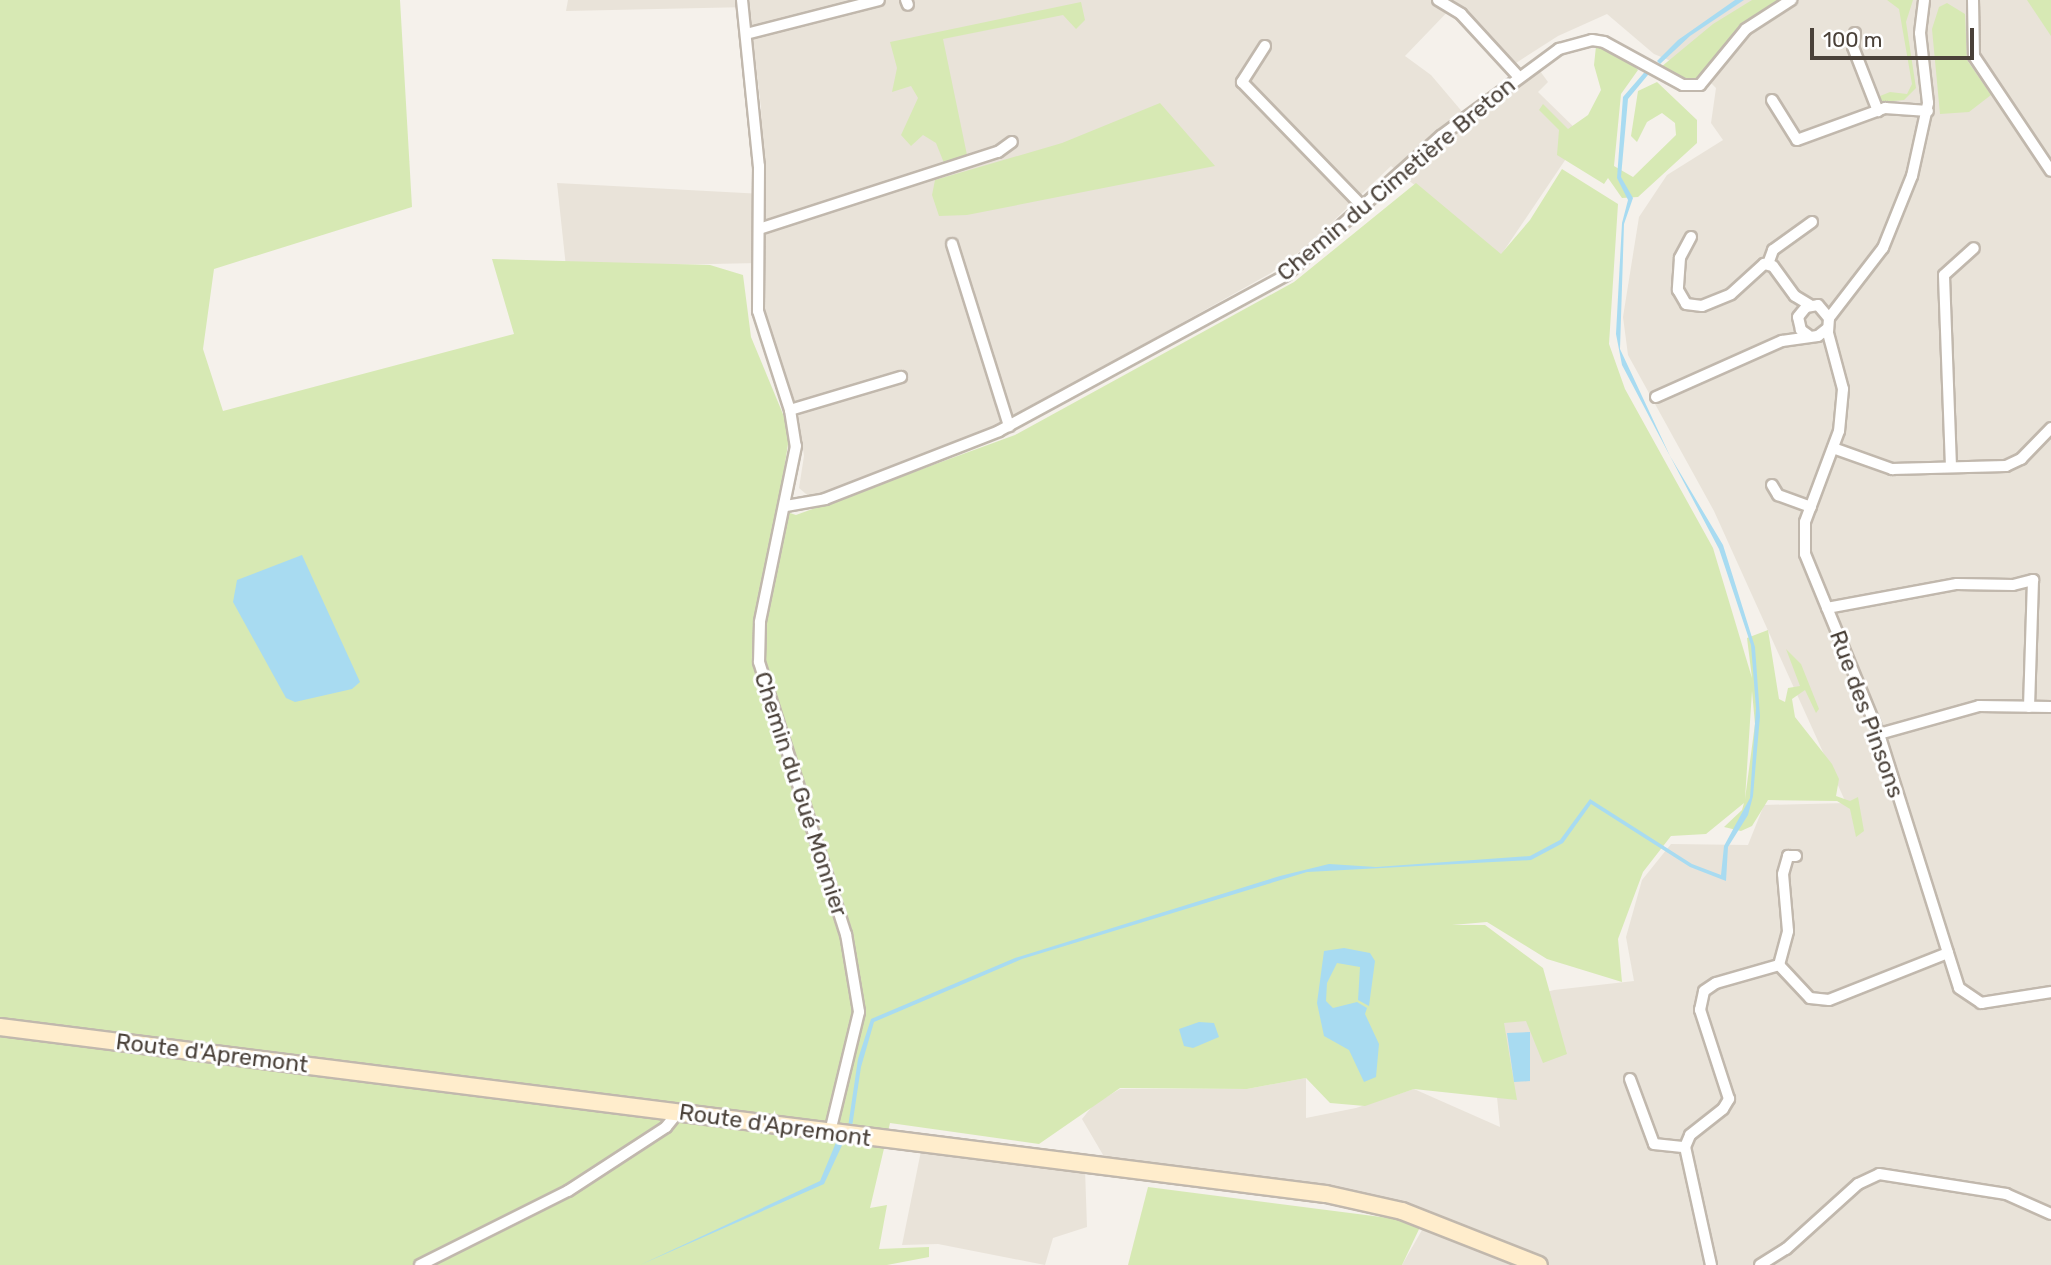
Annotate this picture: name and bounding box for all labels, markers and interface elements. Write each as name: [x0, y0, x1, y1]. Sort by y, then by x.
scale bar: [1813, 14, 1978, 58]
text: 100 m: [1823, 27, 1882, 52]
street label: Chemin du Cimetière Breton: [1271, 71, 1521, 287]
street label: Rue des Pinsons: [1824, 626, 1910, 802]
street label: Chemin du Gué Monnier: [748, 668, 854, 920]
street label: Route d'Apremont: [114, 1028, 310, 1078]
street label: Route d'Apremont: [677, 1098, 873, 1152]

